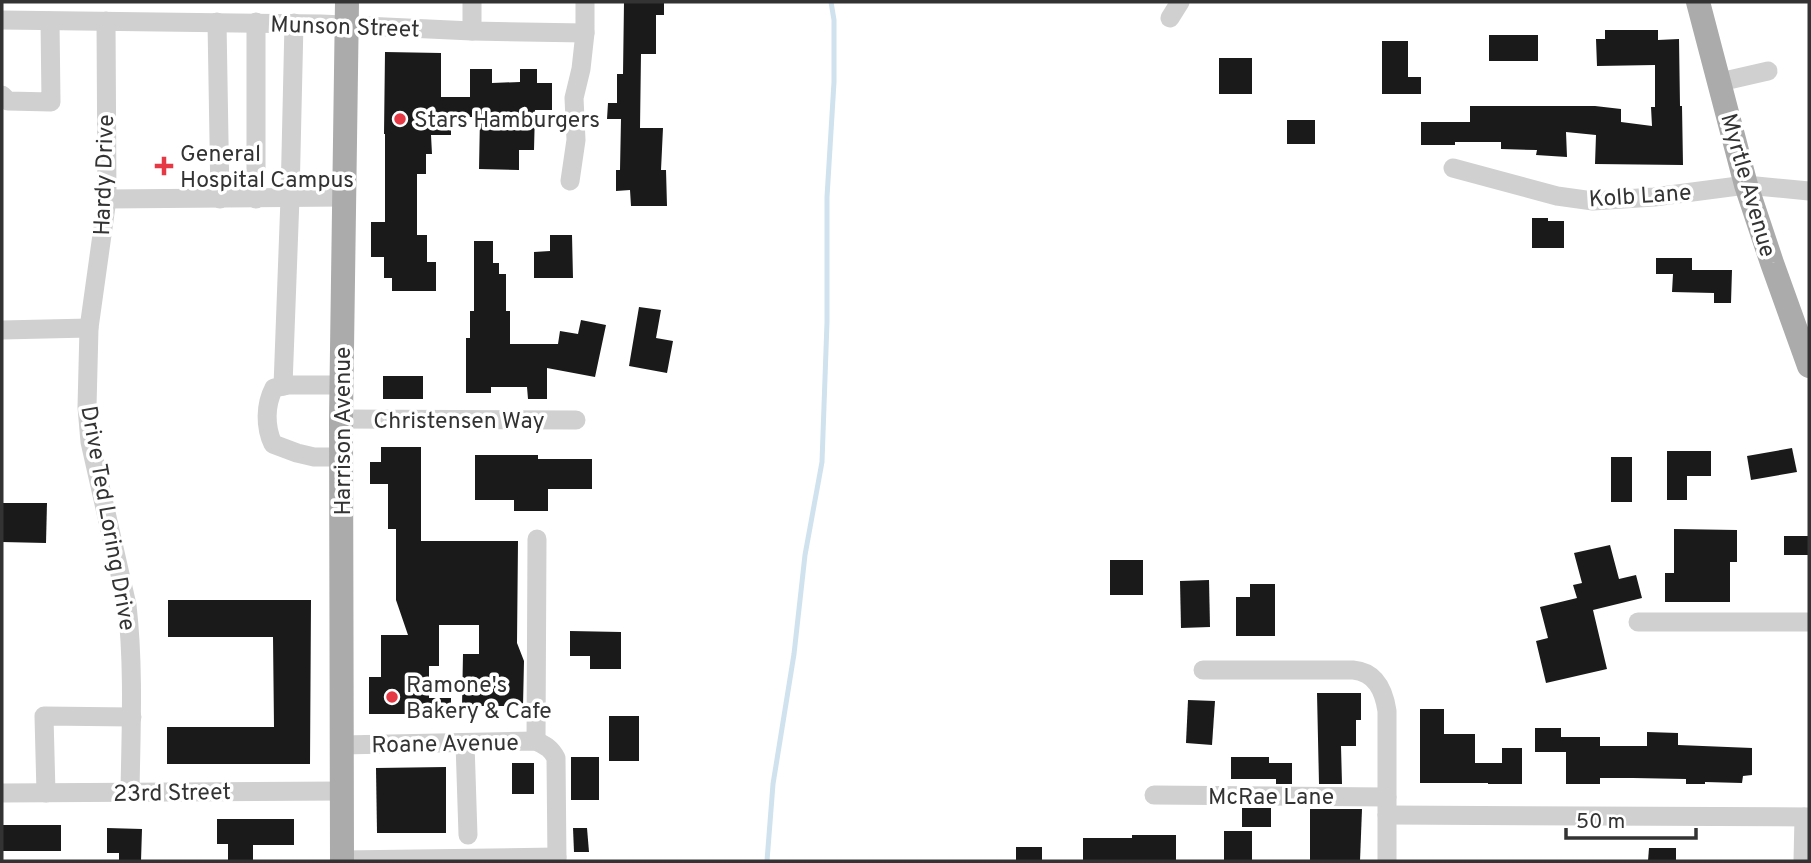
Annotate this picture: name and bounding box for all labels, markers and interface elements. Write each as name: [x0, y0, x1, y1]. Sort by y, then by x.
street label: Munson Street: [270, 11, 420, 46]
place label: Stars Hamburgers: [414, 107, 600, 136]
street label: Myrtle Avenue: [1712, 110, 1781, 261]
marker: Stars Hamburgers: [392, 111, 408, 127]
street label: Hardy Drive: [89, 114, 122, 236]
place label: General Hospital Campus: [180, 141, 354, 196]
marker: General Hospital Campus: [154, 156, 174, 176]
street label: Kolb Lane: [1588, 179, 1692, 216]
street label: Harrison Avenue: [330, 347, 359, 515]
street label: Drive Ted Loring Drive: [72, 404, 141, 633]
street label: Christensen Way: [373, 408, 545, 437]
place label: Ramone's Bakery & Cafe: [406, 672, 552, 727]
marker: Ramone's Bakery & Cafe: [384, 689, 400, 705]
street label: Roane Avenue: [371, 730, 519, 761]
street label: 23rd Street: [113, 779, 231, 810]
street label: McRae Lane: [1208, 784, 1334, 813]
scale bar: [1566, 796, 1696, 840]
text: 50 m: [1576, 809, 1625, 836]

